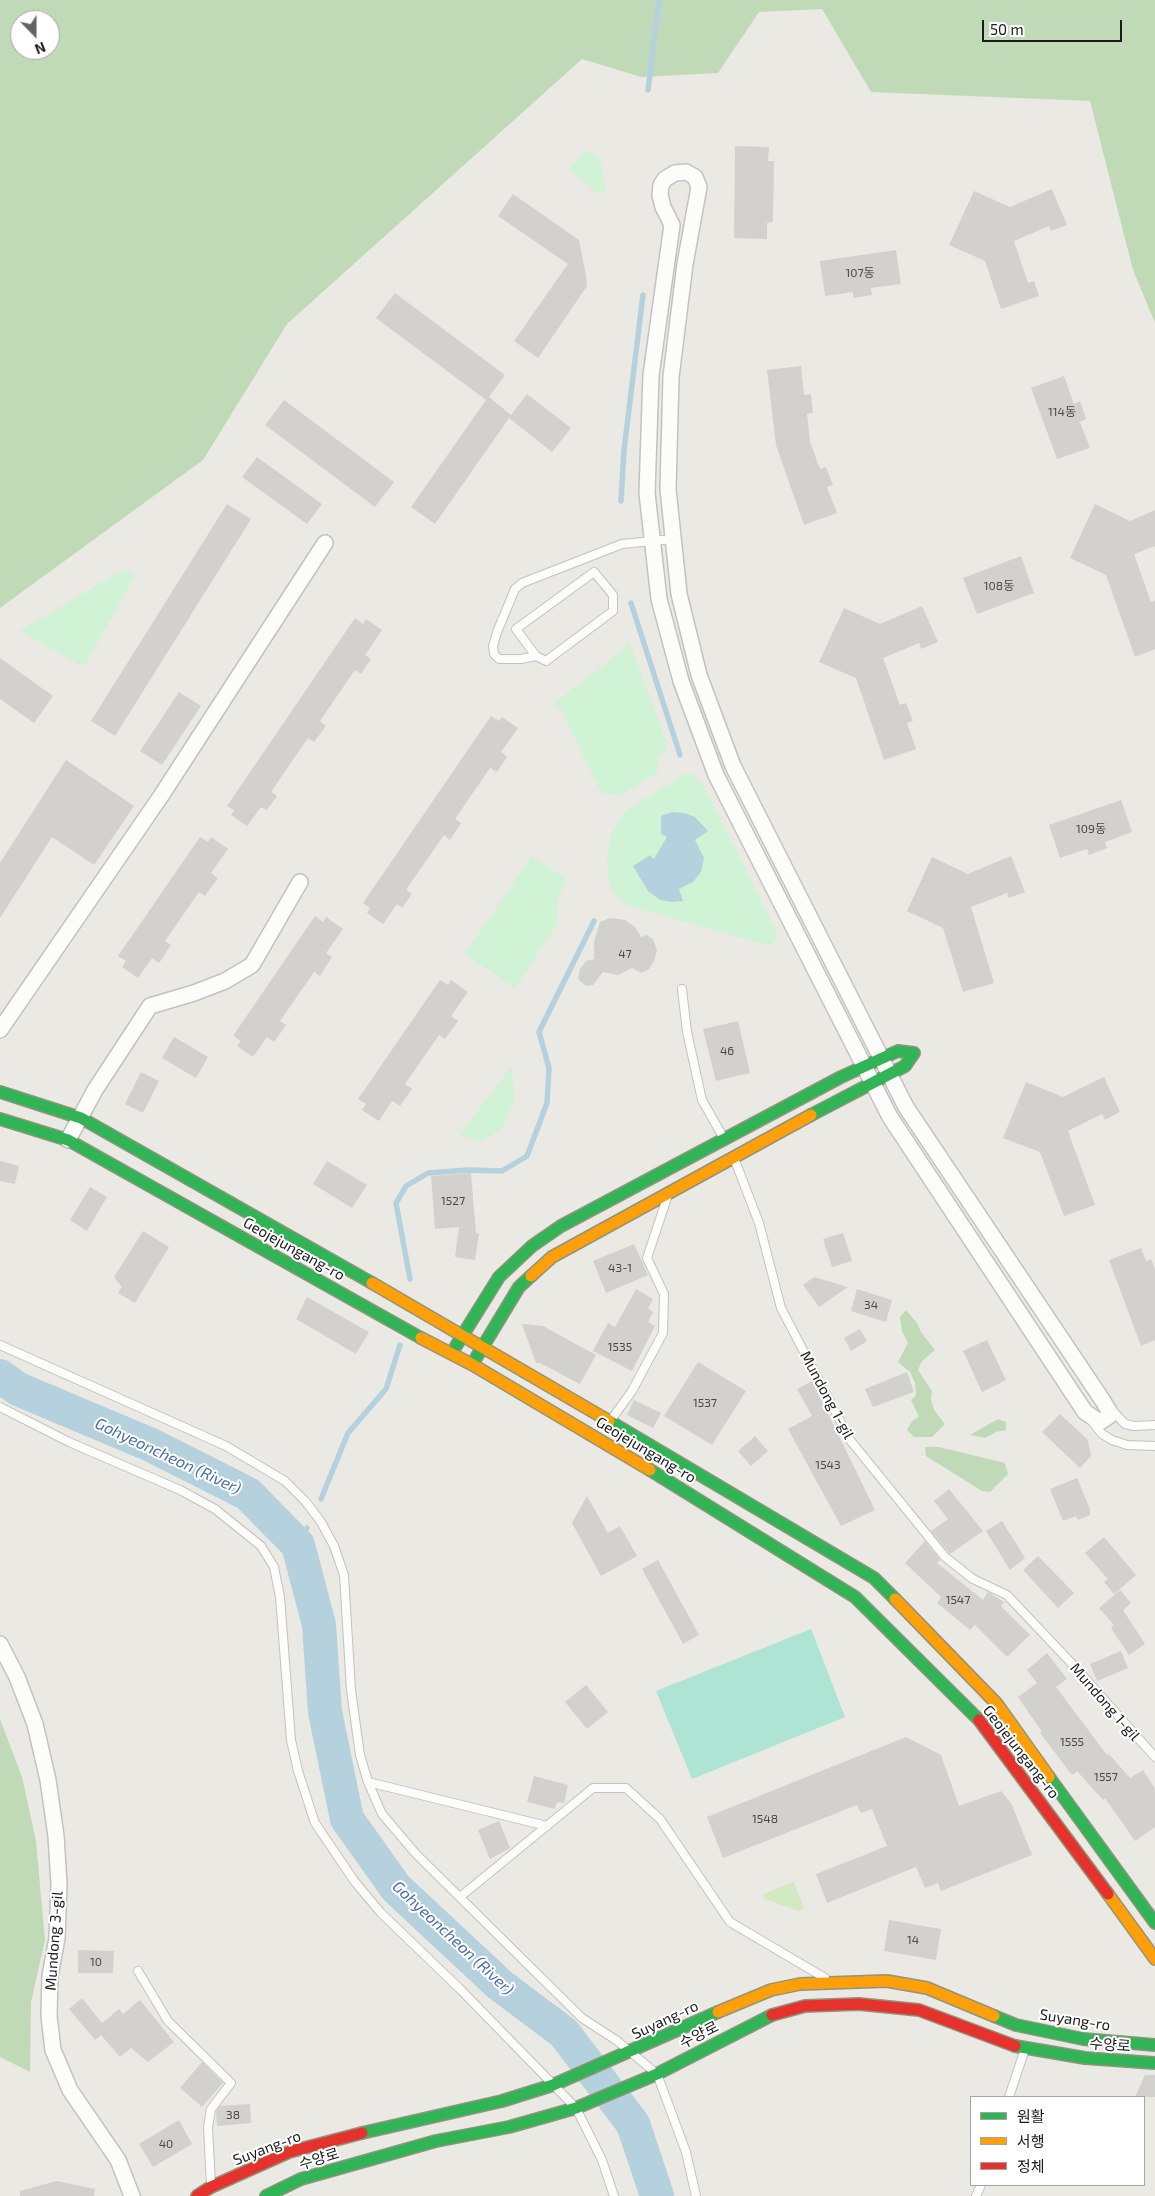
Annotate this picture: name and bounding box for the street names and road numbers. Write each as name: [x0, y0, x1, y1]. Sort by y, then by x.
street label: Geojejungang-ro: [240, 1214, 348, 1284]
street label: Mundong 1-gil: [796, 1348, 858, 1442]
street label: Geojejungang-ro: [593, 1413, 699, 1487]
street label: Mundong 1-gil: [1066, 1659, 1144, 1745]
street label: Geojejungang-ro: [979, 1702, 1063, 1802]
street label: Mundong 3-gil: [42, 1891, 66, 1991]
street label: Suyang-ro: [629, 1997, 701, 2043]
street label: Suyang-ro: [1038, 2006, 1112, 2034]
street label: 수양로: [676, 2018, 722, 2052]
street label: 수양로: [1089, 2035, 1131, 2055]
street label: Suyang-ro: [231, 2127, 303, 2169]
street label: 수양로: [297, 2144, 341, 2174]

